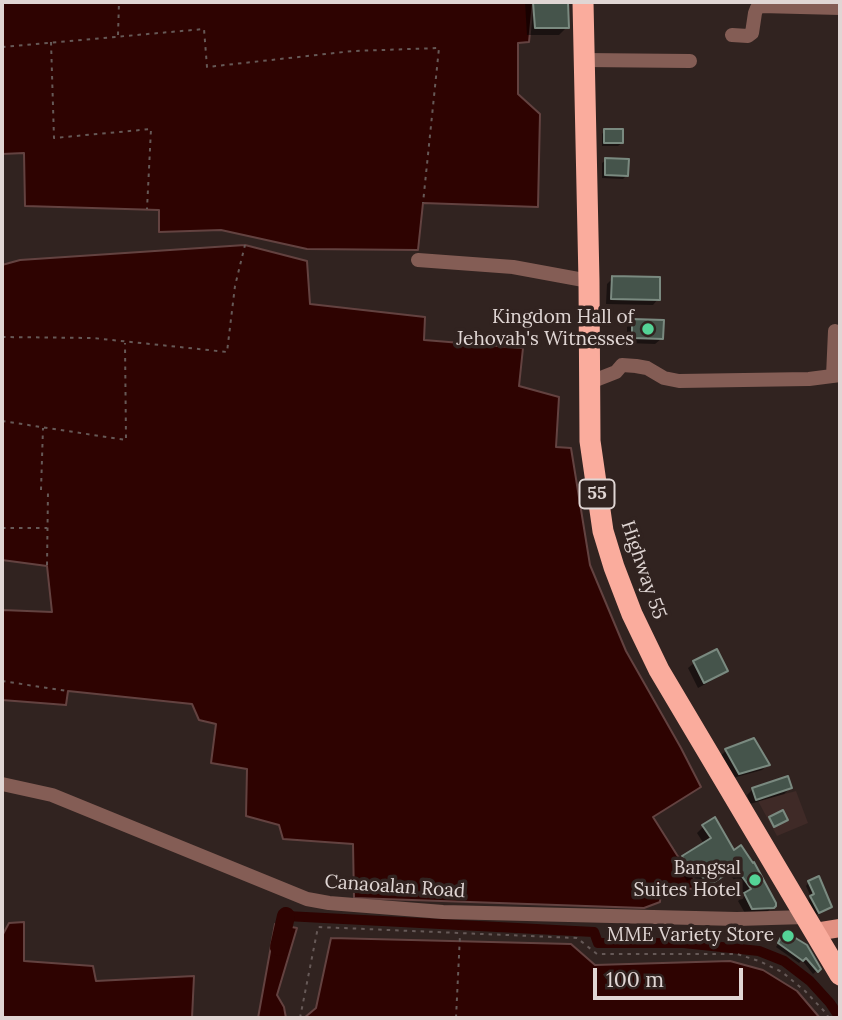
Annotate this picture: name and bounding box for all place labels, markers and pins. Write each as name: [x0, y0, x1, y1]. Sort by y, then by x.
place label: Kingdom Hall of Jehovah's Witnesses: [456, 307, 634, 351]
marker: Kingdom Hall of Jehovah's Witnesses: [640, 321, 656, 337]
place label: Bangsal Suites Hotel: [634, 858, 741, 902]
marker: Bangsal Suites Hotel: [747, 872, 763, 888]
place label: MME Variety Store: [607, 925, 774, 947]
marker: MME Variety Store: [780, 928, 796, 944]

